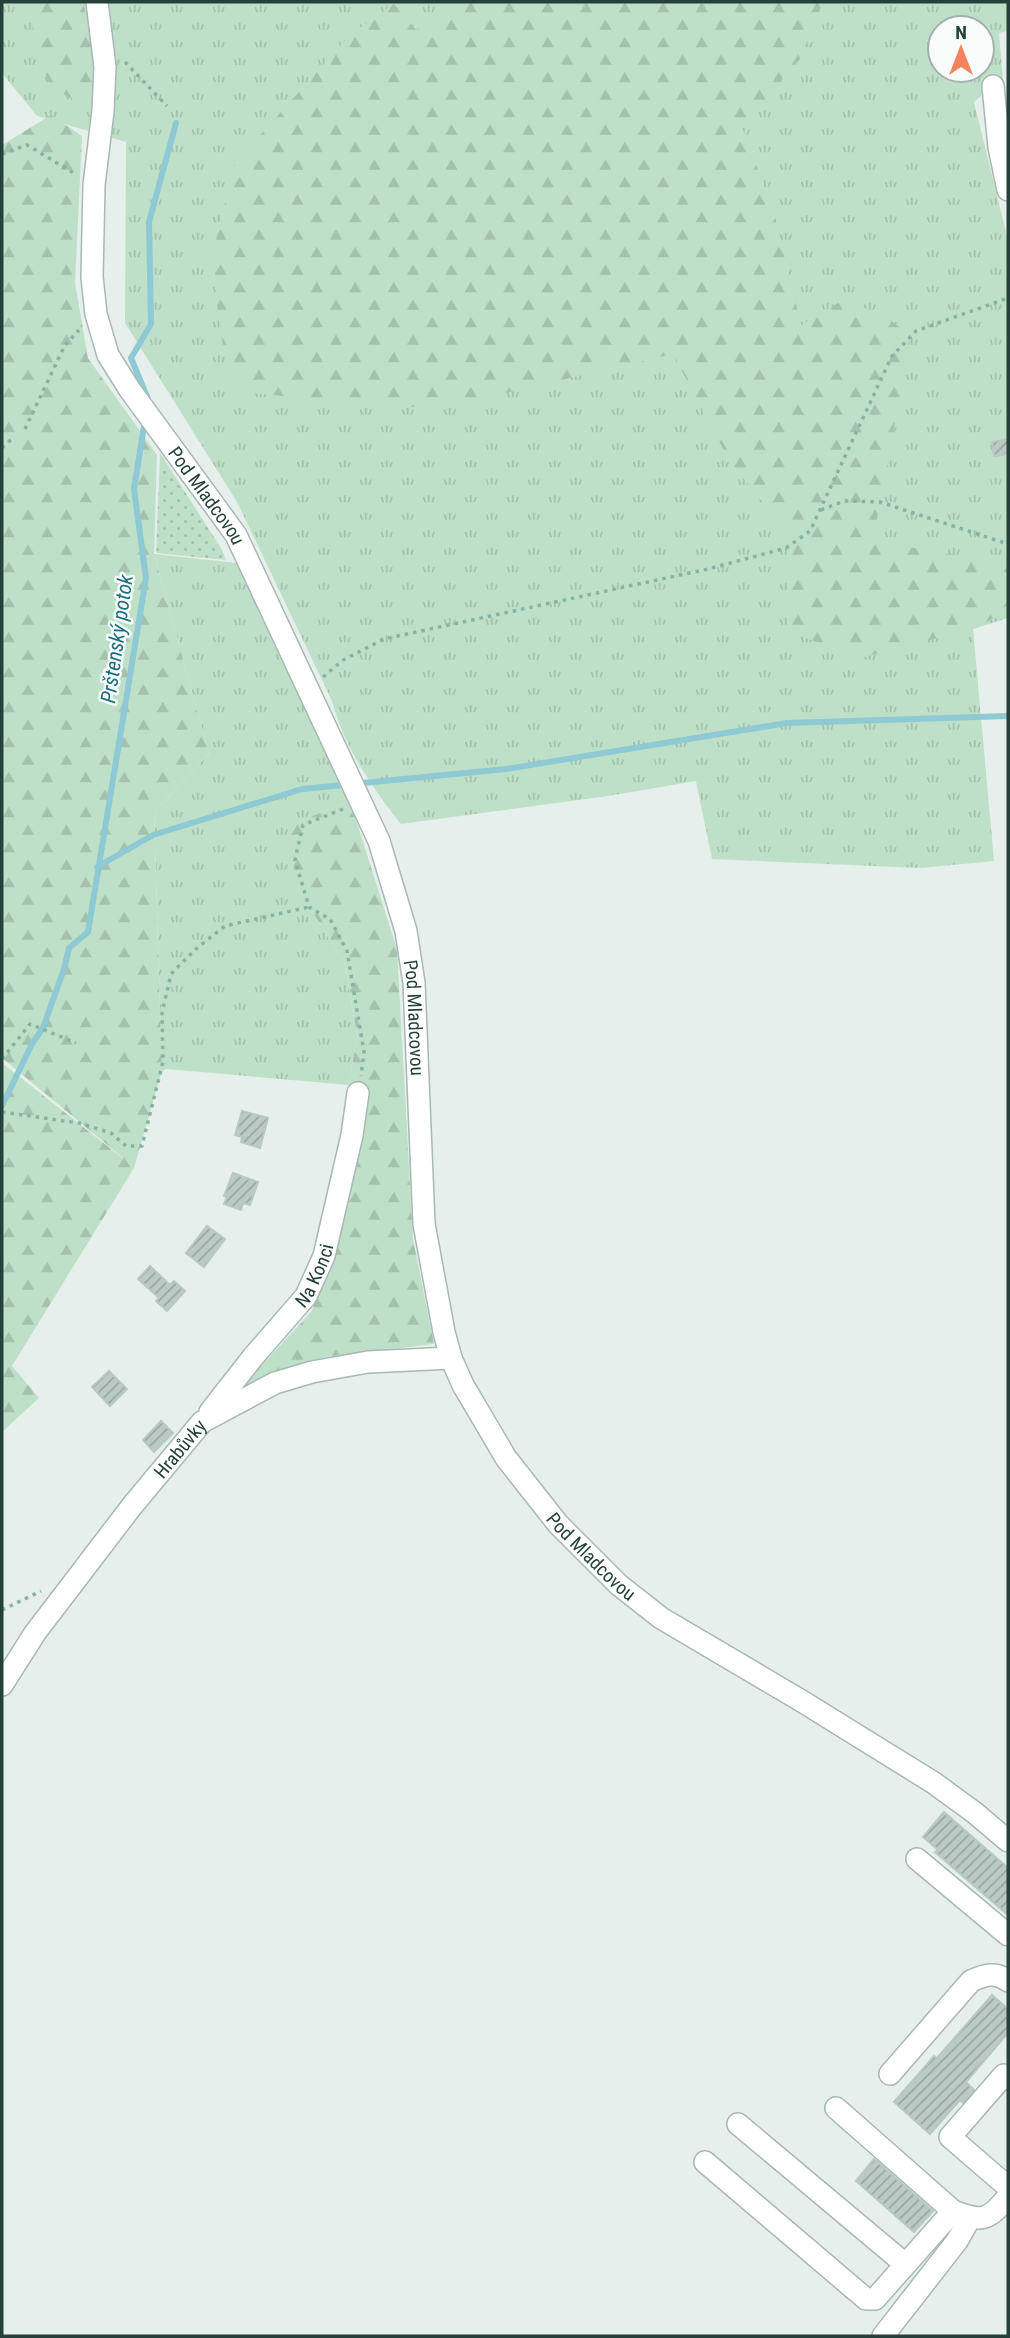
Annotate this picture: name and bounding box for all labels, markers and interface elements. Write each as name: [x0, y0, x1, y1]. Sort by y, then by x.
north arrow: [926, 14, 996, 84]
text: N: [955, 21, 967, 44]
street label: Pod Mladcovou: [164, 442, 250, 548]
water label: Prštenský potok: [96, 572, 138, 705]
street label: Pod Mladcovou: [399, 958, 429, 1076]
street label: Na Konci: [290, 1242, 338, 1312]
street label: Hrabůvky: [149, 1415, 211, 1483]
street label: Pod Mladcovou: [542, 1508, 640, 1605]

